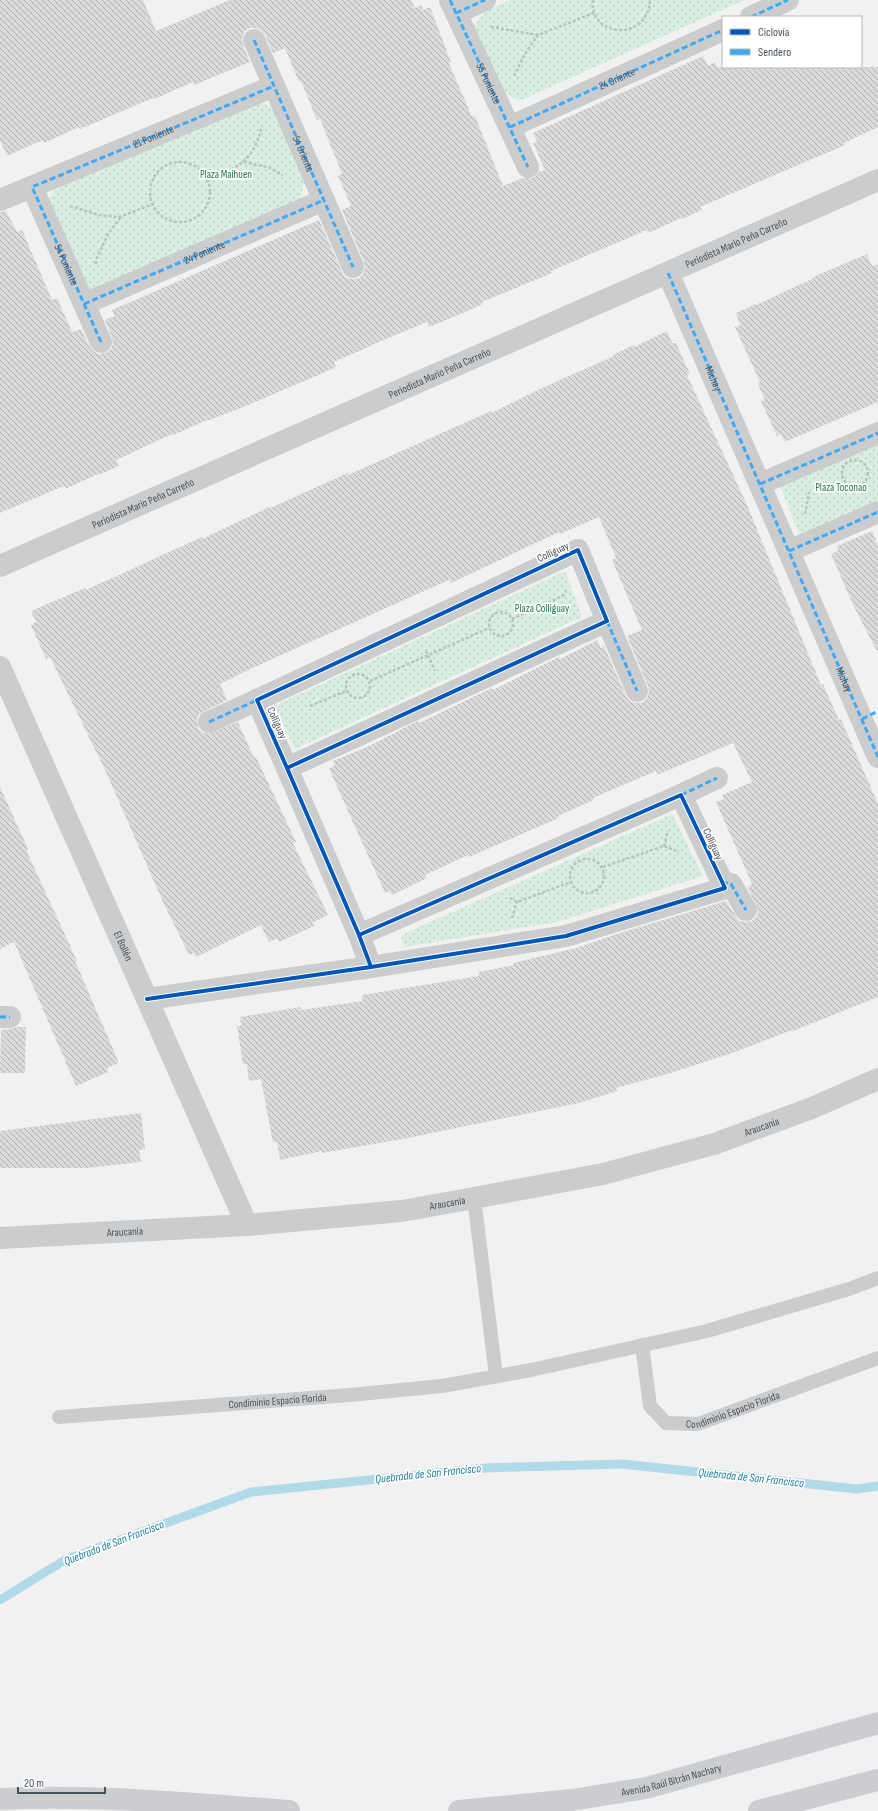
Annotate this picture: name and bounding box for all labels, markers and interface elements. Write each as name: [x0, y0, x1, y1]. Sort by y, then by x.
legend: [722, 16, 862, 68]
text: Ciclovía: [758, 25, 790, 40]
text: Sendero: [758, 45, 791, 60]
street label: 55 Poniente: [474, 61, 504, 106]
street label: 24 Oriente: [596, 65, 637, 92]
street label: 21 Poniente: [131, 122, 176, 151]
street label: 54 Oriente: [290, 133, 317, 174]
park label: Plaza Maihuen: [200, 168, 252, 181]
street label: Periodista Mario Peña Carreño: [683, 214, 789, 271]
street label: 24 Poniente: [182, 237, 227, 267]
street label: 54 Poniente: [52, 242, 81, 287]
street label: Periodista Mario Peña Carreño: [386, 345, 493, 401]
street label: Michay: [703, 364, 725, 394]
street label: Periodista Mario Peña Carreño: [90, 475, 196, 531]
park label: Plaza Toconao: [815, 481, 867, 494]
street label: Colliguay: [535, 539, 572, 565]
park label: Plaza Colliguay: [515, 602, 570, 615]
street label: Michay: [833, 665, 856, 695]
street label: Colliguay: [264, 705, 290, 742]
street label: Colliguay: [700, 826, 726, 863]
street label: El Bollén: [111, 929, 136, 963]
street label: Araucanía: [741, 1114, 781, 1139]
street label: Araucanía: [427, 1193, 466, 1213]
street label: Araucanía: [105, 1224, 143, 1239]
street label: Condiminio Espacio Florida: [686, 1388, 781, 1431]
street label: Condiminio Espacio Florida: [228, 1390, 327, 1411]
water label: Quebrada de San Francisco: [374, 1461, 482, 1487]
water label: Quebrada de San Francisco: [697, 1465, 805, 1491]
water label: Quebrada de San Francisco: [62, 1517, 166, 1569]
street label: Avenida Raúl Bitrán Nachary: [619, 1761, 724, 1799]
scale bar: [18, 1769, 105, 1795]
text: 20 m: [24, 1776, 44, 1791]

